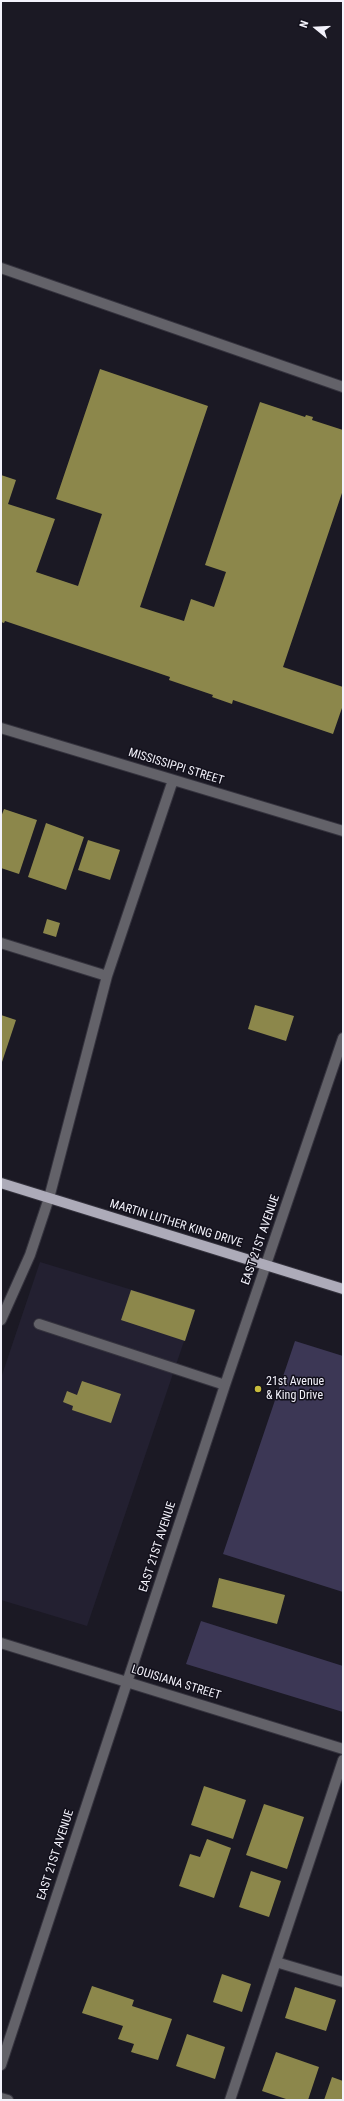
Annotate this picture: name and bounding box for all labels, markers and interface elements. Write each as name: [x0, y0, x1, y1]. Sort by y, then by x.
north arrow: [296, 8, 336, 48]
text: N: [297, 19, 311, 29]
street label: MISSISSIPPI STREET: [126, 746, 226, 788]
street label: EAST 21ST AVENUE: [239, 1193, 283, 1287]
street label: MARTIN LUTHER KING DRIVE: [108, 1197, 244, 1251]
place label: 21st Avenue & King Drive: [266, 1375, 324, 1403]
marker: 21st Avenue & King Drive: [253, 1384, 263, 1394]
street label: EAST 21ST AVENUE: [137, 1500, 179, 1594]
street label: LOUISIANA STREET: [129, 1663, 223, 1703]
street label: EAST 21ST AVENUE: [35, 1808, 77, 1902]

